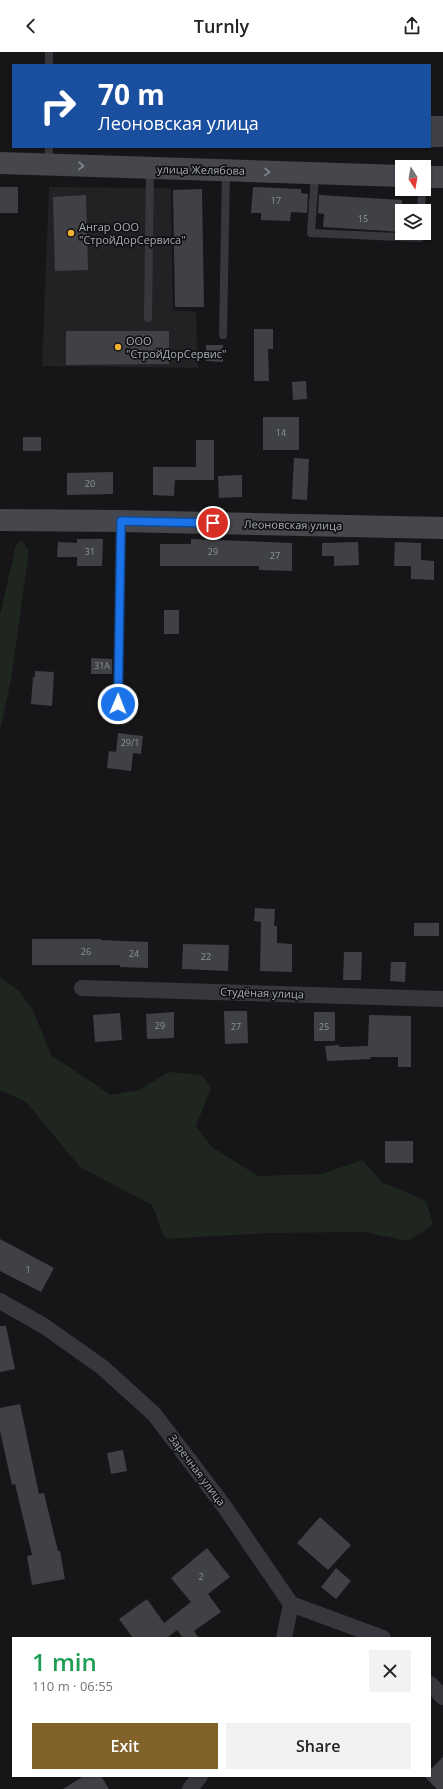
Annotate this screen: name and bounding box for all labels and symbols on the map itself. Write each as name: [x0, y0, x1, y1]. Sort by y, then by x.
north arrow: [395, 160, 431, 196]
street label: улица Желябова: [157, 161, 245, 178]
one-way arrow: [78, 162, 84, 170]
one-way arrow: [264, 167, 270, 176]
house number: 17: [271, 194, 281, 207]
house number: 15: [358, 212, 368, 225]
place label: Ангар ООО "СтройДорСервиса": [79, 219, 186, 247]
marker: Ангар ООО "СтройДорСервиса": [66, 228, 76, 238]
place label: ООО "СтройДорСервис": [126, 333, 227, 361]
marker: ООО "СтройДорСервис": [113, 342, 123, 352]
house number: 14: [276, 426, 286, 439]
house number: 20: [85, 477, 95, 490]
pin: [196, 506, 230, 540]
street label: Леоновская улица: [244, 516, 342, 533]
house number: 31: [85, 545, 95, 558]
house number: 29: [208, 545, 218, 558]
house number: 27: [270, 549, 280, 562]
house number: 31А: [94, 659, 110, 672]
position arrow: [97, 683, 139, 725]
house number: 29/1: [121, 736, 139, 749]
house number: 26: [81, 945, 91, 958]
house number: 24: [129, 947, 139, 960]
house number: 22: [201, 950, 211, 963]
street label: Студёная улица: [220, 984, 304, 1001]
house number: 29: [155, 1019, 165, 1032]
house number: 27: [231, 1020, 241, 1033]
house number: 25: [319, 1020, 329, 1033]
house number: 1: [25, 1263, 31, 1276]
street label: Заречная улица: [166, 1431, 229, 1509]
house number: 2: [198, 1570, 204, 1583]

